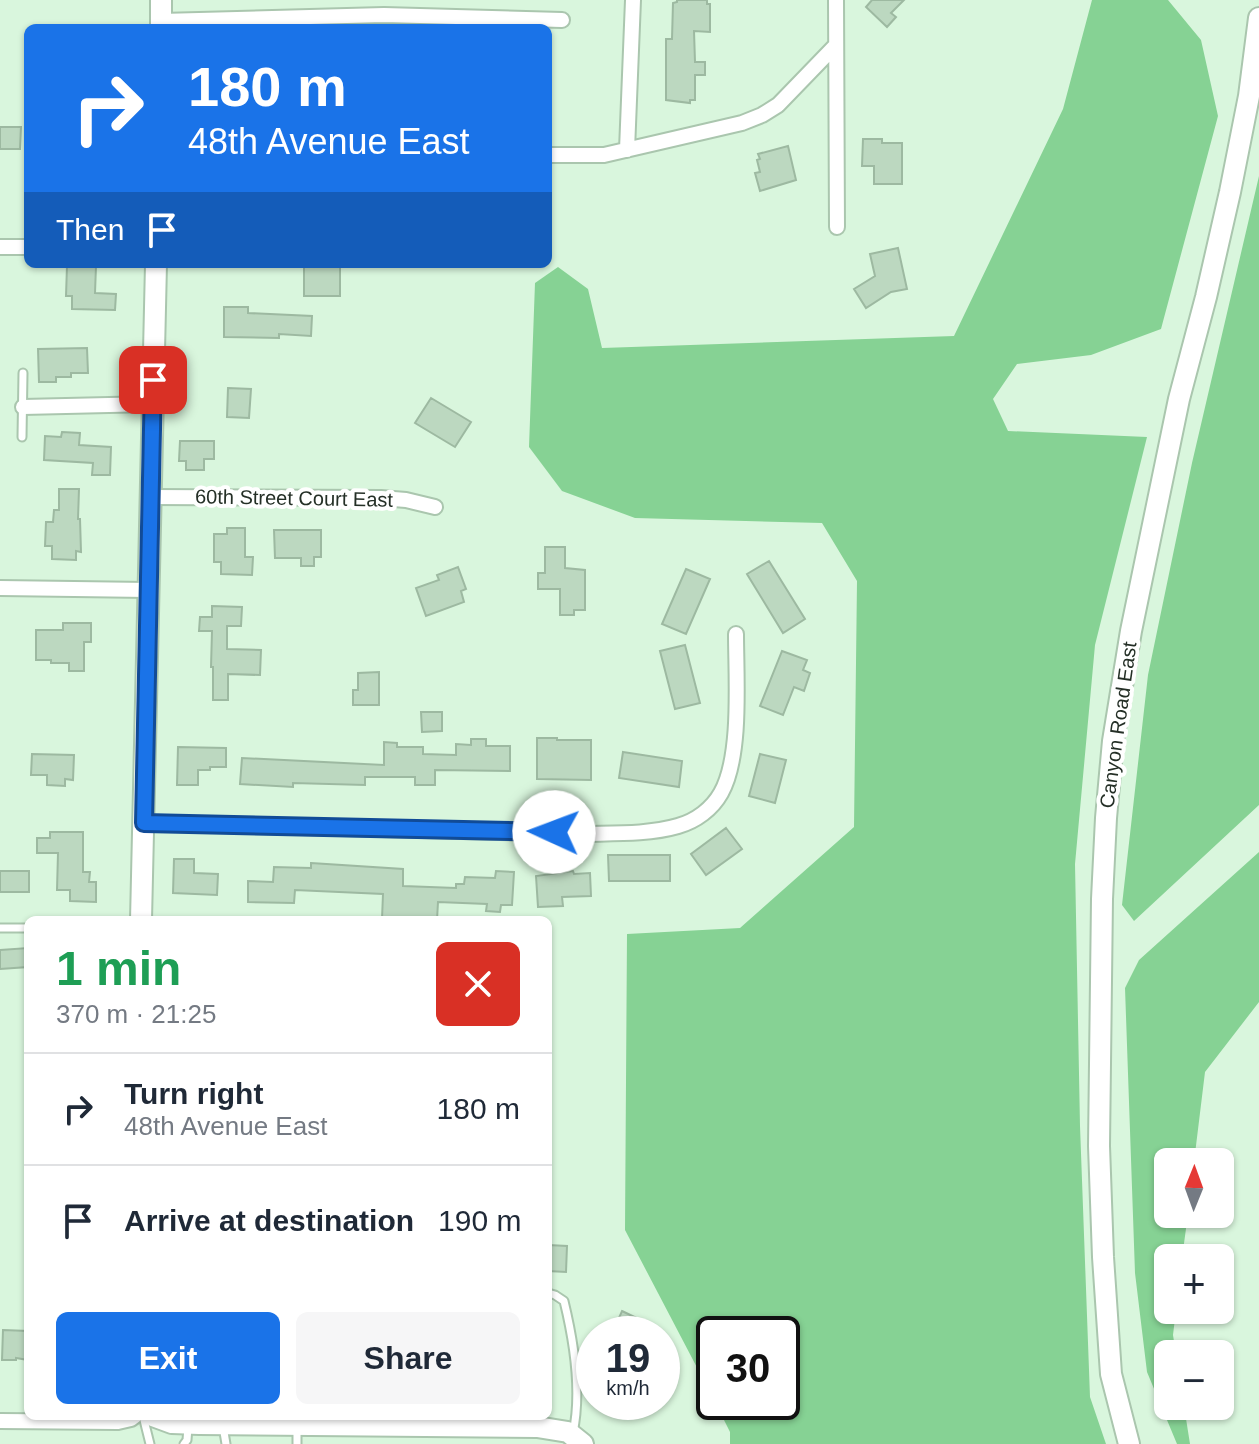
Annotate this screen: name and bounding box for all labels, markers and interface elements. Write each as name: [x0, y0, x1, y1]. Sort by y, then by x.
text: 180 m: [188, 55, 347, 118]
icon: right: [56, 56, 160, 160]
text: 48th Avenue East: [188, 121, 470, 162]
icon: arrive: [140, 208, 184, 252]
text: Then: [56, 213, 124, 246]
pin: [119, 346, 187, 414]
icon: arrive: [131, 358, 175, 402]
street label: 60th Street Court East: [195, 485, 394, 511]
street label: Canyon Road East: [1095, 640, 1141, 810]
position arrow: [512, 790, 596, 874]
text: 1 min: [56, 942, 181, 995]
button: close: [436, 942, 520, 1026]
text: 370 m · 21:25: [56, 999, 216, 1029]
text: Turn right: [124, 1077, 263, 1110]
icon: right: [56, 1087, 100, 1131]
text: 180 m: [437, 1092, 520, 1125]
text: 48th Avenue East: [124, 1111, 327, 1141]
north arrow: [1154, 1148, 1234, 1228]
map controls: [1154, 1148, 1234, 1420]
icon: arrive: [56, 1199, 100, 1243]
text: Arrive at destination: [124, 1204, 414, 1237]
text: 190 m: [438, 1204, 521, 1237]
button: +: [1154, 1244, 1234, 1324]
button: Exit: [56, 1312, 280, 1404]
button: Share: [296, 1312, 520, 1404]
speed limit sign: 30: [696, 1316, 800, 1420]
text: 19: [606, 1336, 650, 1380]
button: −: [1154, 1340, 1234, 1420]
text: km/h: [606, 1377, 650, 1399]

